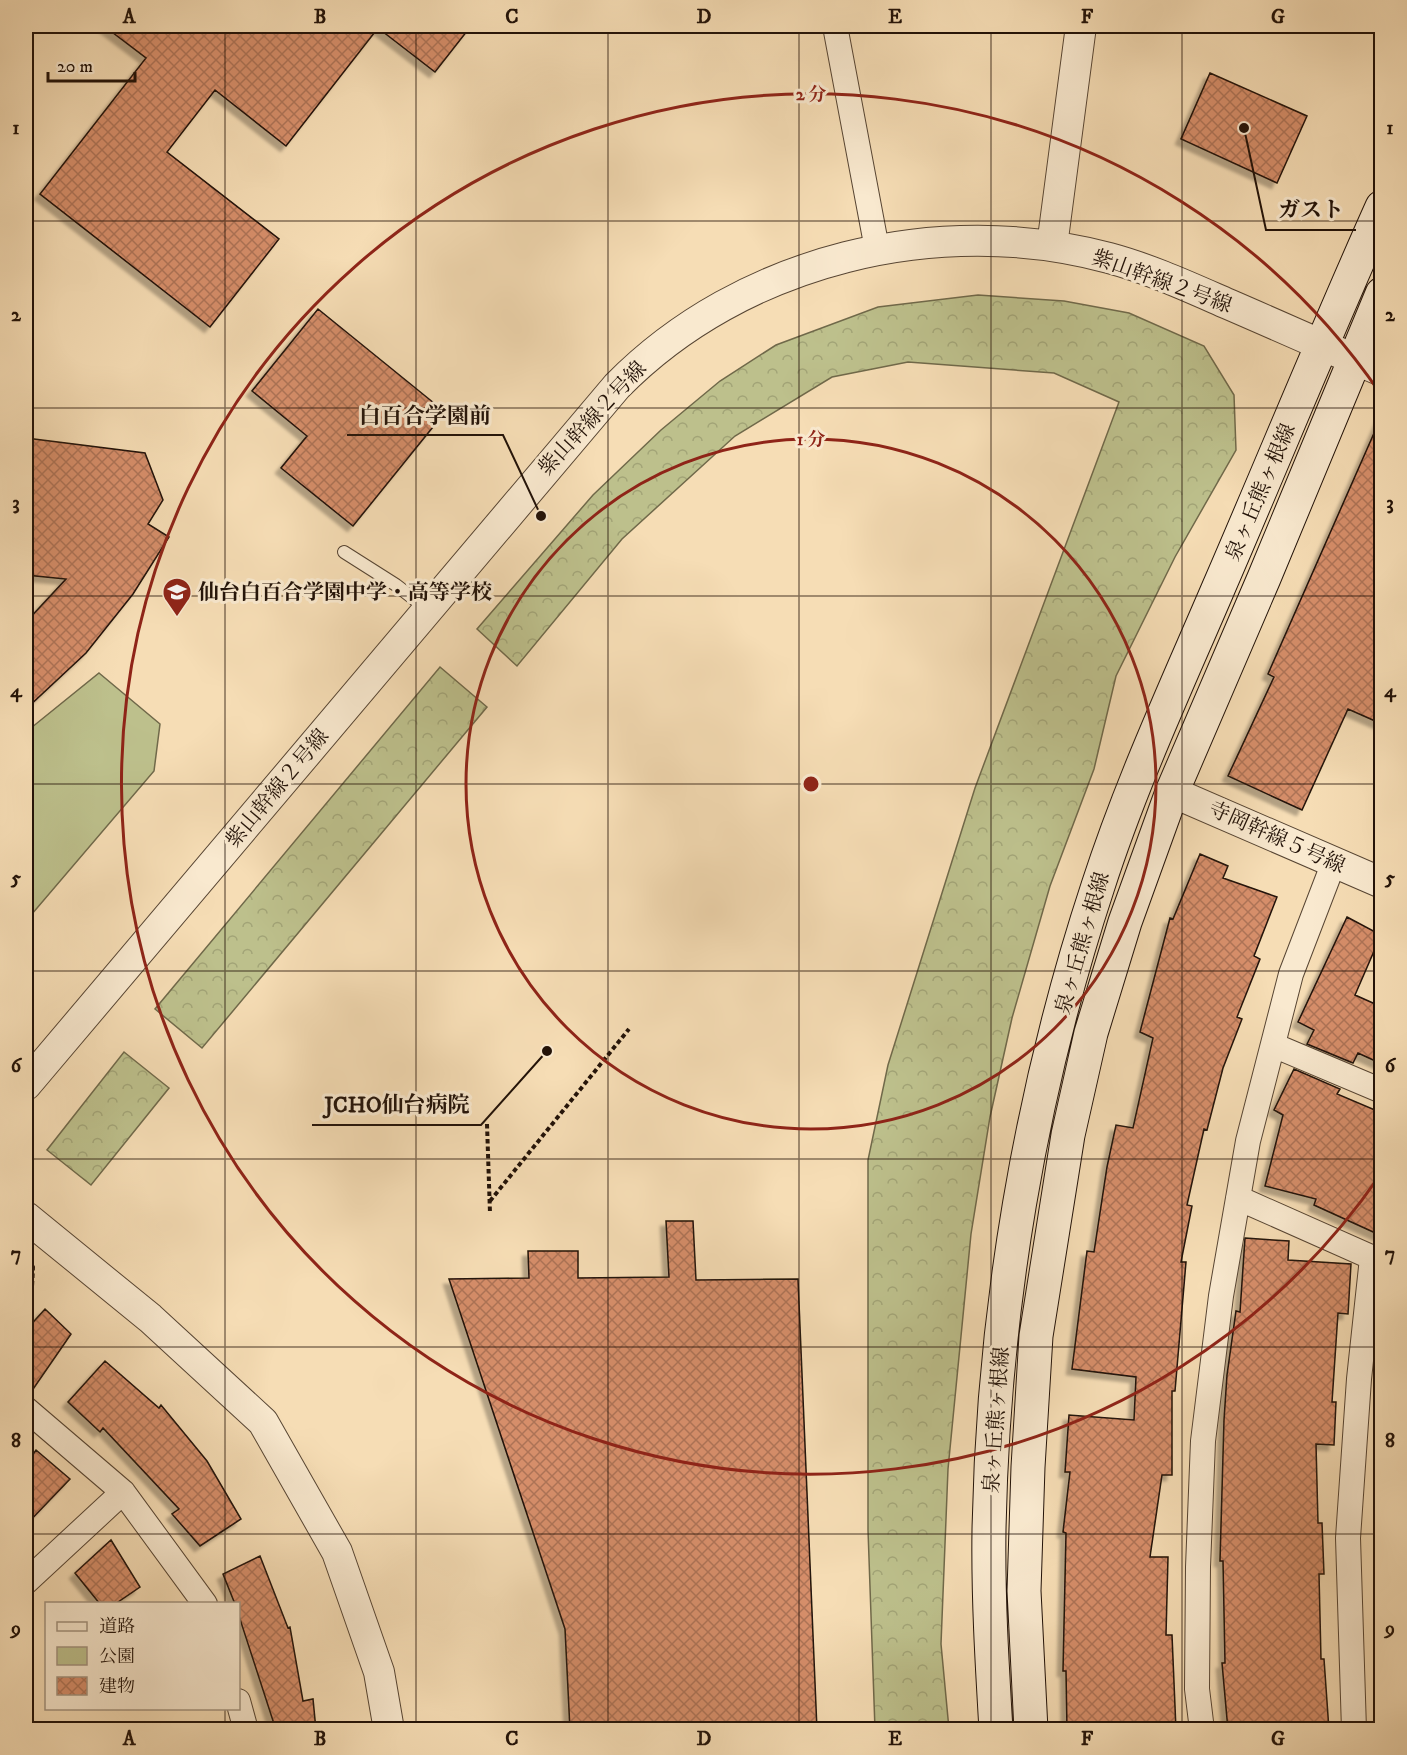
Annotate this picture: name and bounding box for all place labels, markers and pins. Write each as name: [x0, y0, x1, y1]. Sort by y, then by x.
callout: ガスト: [1266, 190, 1356, 230]
callout: 白百合学園前: [347, 395, 503, 435]
school or university icon: 仙台白百合学園中学・高等学校: [161, 576, 193, 618]
place label: 仙台白百合学園中学・高等学校: [198, 580, 492, 606]
centre of rings: [801, 774, 821, 794]
callout: JCHO仙台病院: [312, 1085, 481, 1125]

